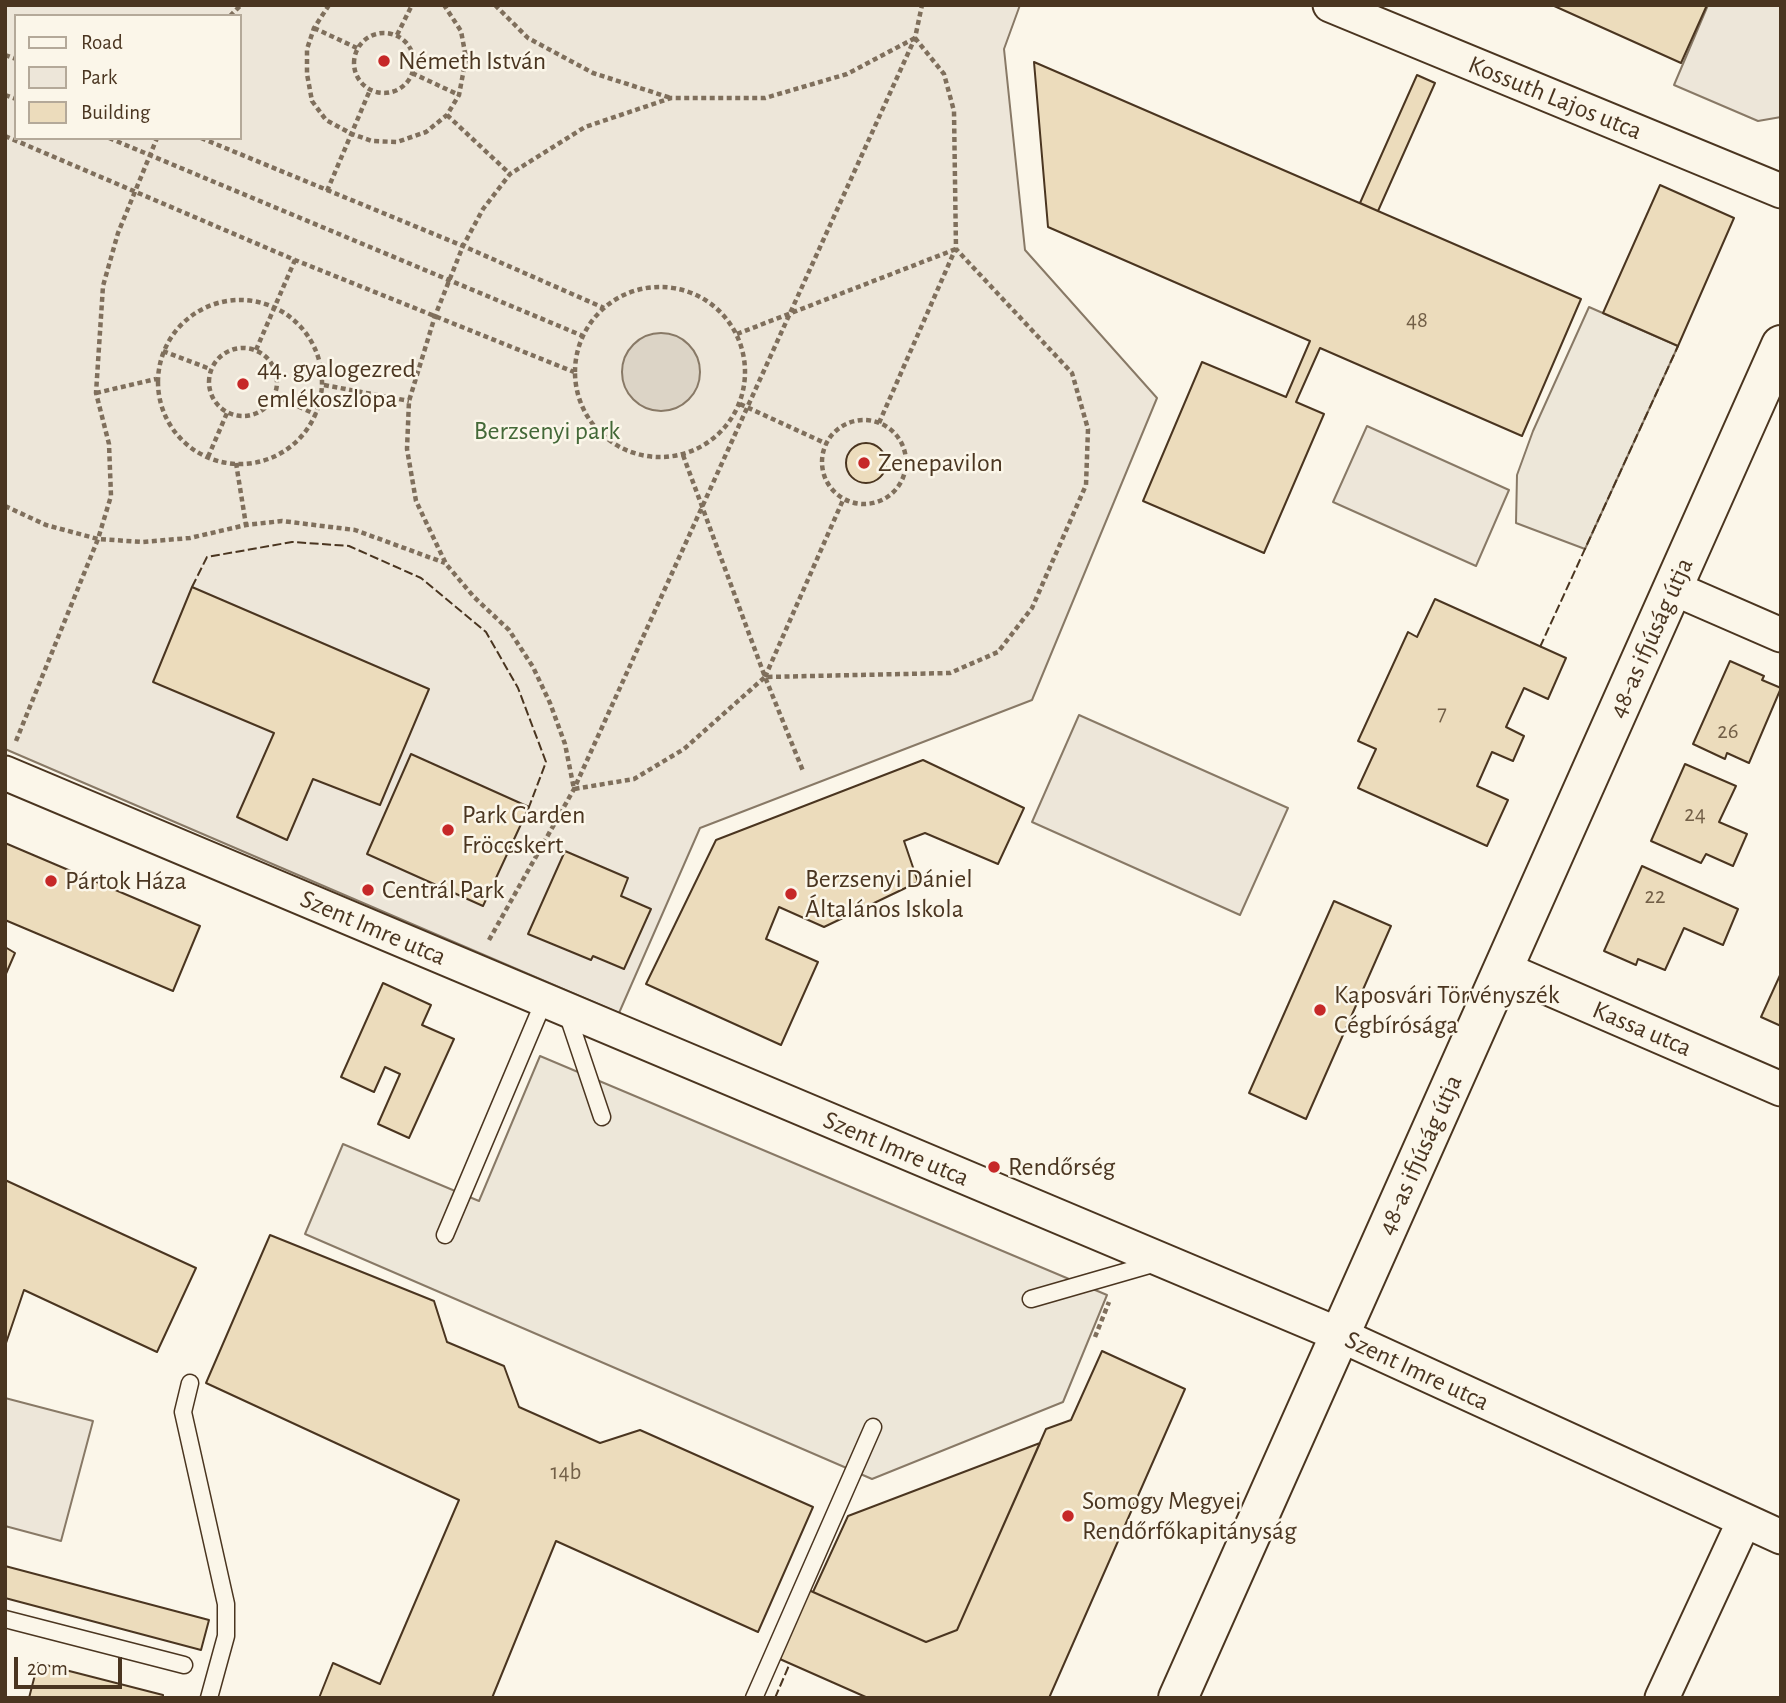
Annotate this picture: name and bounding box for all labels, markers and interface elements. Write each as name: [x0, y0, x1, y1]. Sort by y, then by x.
legend: [14, 14, 242, 140]
text: Road: [81, 32, 123, 53]
place label: Németh István: [398, 45, 546, 77]
street label: Kossuth Lajos utca: [1464, 49, 1646, 147]
marker: Németh István: [376, 53, 392, 69]
text: Park: [81, 67, 117, 88]
text: Building: [81, 102, 150, 123]
house number: 48: [1406, 306, 1428, 334]
place label: 44. gyalogezred emlékoszlopa: [257, 353, 416, 414]
marker: 44. gyalogezred emlékoszlopa: [235, 376, 251, 392]
park label: Berzsenyi park: [474, 415, 620, 447]
place label: Zenepavilon: [878, 447, 1003, 479]
marker: Zenepavilon: [856, 455, 872, 471]
street label: 48-as ifjúság útja: [1602, 553, 1700, 723]
house number: 7: [1437, 699, 1447, 727]
house number: 26: [1717, 717, 1739, 745]
place label: Park Garden Fröccskert: [462, 799, 585, 860]
house number: 24: [1684, 800, 1706, 828]
marker: Park Garden Fröccskert: [440, 822, 456, 838]
place label: Berzsenyi Dániel Általános Iskola: [805, 863, 973, 924]
place label: Pártok Háza: [65, 865, 187, 897]
marker: Pártok Háza: [43, 873, 59, 889]
place label: Centrál Park: [382, 874, 504, 906]
marker: Centrál Park: [360, 882, 376, 898]
house number: 22: [1645, 882, 1665, 910]
street label: Szent Imre utca: [295, 883, 451, 973]
marker: Berzsenyi Dániel Általános Iskola: [783, 886, 799, 902]
place label: Kaposvári Törvényszék Cégbírósága: [1334, 979, 1560, 1040]
street label: Kassa utca: [1588, 994, 1696, 1064]
marker: Kaposvári Törvényszék Cégbírósága: [1312, 1002, 1328, 1018]
street label: 48-as ifjúság útja: [1371, 1070, 1469, 1240]
street label: Szent Imre utca: [818, 1104, 974, 1194]
place label: Rendőrség: [1008, 1151, 1115, 1183]
marker: Rendőrség: [986, 1159, 1002, 1175]
street label: Szent Imre utca: [1340, 1324, 1494, 1418]
house number: 14b: [551, 1458, 581, 1486]
place label: Somogy Megyei Rendőrfőkapitányság: [1082, 1485, 1297, 1546]
marker: Somogy Megyei Rendőrfőkapitányság: [1060, 1508, 1076, 1524]
scale bar: [18, 1644, 126, 1688]
text: 20 m: [27, 1658, 68, 1679]

